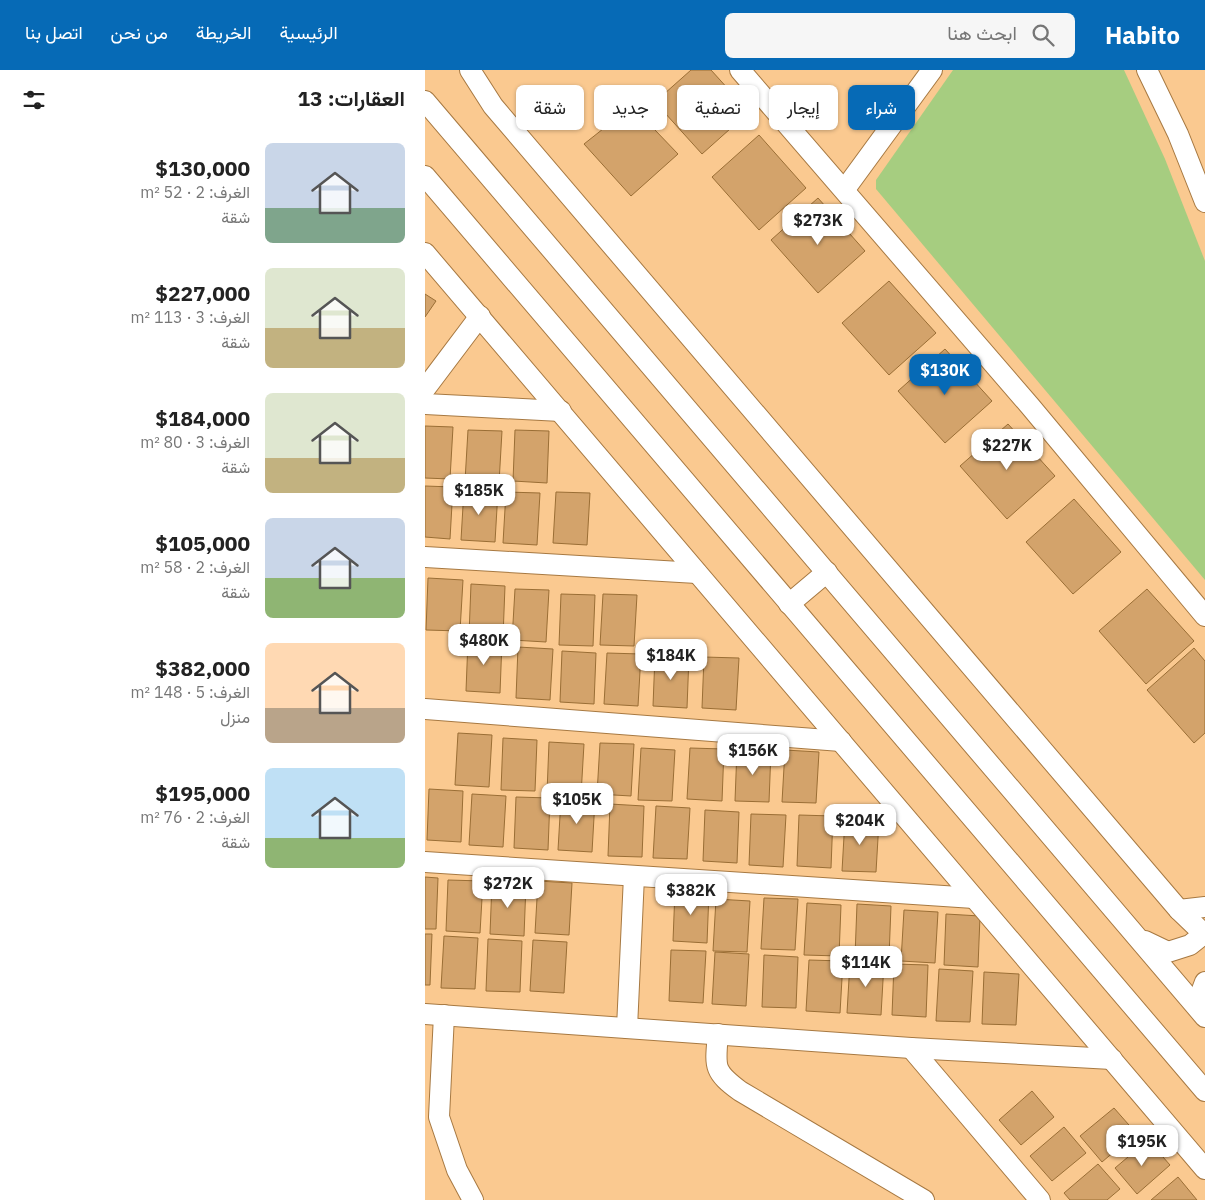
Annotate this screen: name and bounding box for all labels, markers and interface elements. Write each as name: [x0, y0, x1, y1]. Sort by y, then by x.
search box: [725, 13, 1075, 58]
text: Habito: [1105, 19, 1180, 51]
text: اتصل بنا: [25, 21, 83, 44]
text: من نحن: [111, 21, 168, 44]
text: الخريطة: [196, 21, 251, 44]
text: الرئيسية: [279, 21, 338, 44]
text: ابحث هنا: [947, 21, 1017, 45]
icon: search: [1029, 21, 1057, 49]
text: العقارات: 13: [298, 84, 405, 112]
chip: شقة: [516, 85, 584, 130]
chip: جديد: [594, 85, 667, 130]
chip: تصفية: [677, 85, 759, 130]
chip: إيجار: [769, 85, 838, 130]
chip: شراء: [848, 85, 915, 130]
icon: filters: [20, 86, 48, 114]
text: $130,000: [155, 154, 250, 182]
icon: home: [305, 163, 365, 223]
text: الغرف: 2 · 52 m²: [140, 182, 250, 202]
pin: $273K: [783, 204, 853, 246]
text: شقة: [221, 207, 250, 227]
text: $273K: [793, 210, 843, 230]
text: $227,000: [155, 279, 250, 307]
icon: home: [305, 288, 365, 348]
text: الغرف: 3 · 113 m²: [131, 307, 250, 327]
text: شقة: [221, 332, 250, 352]
pin: $130K: [910, 354, 980, 396]
text: $130K: [920, 360, 970, 380]
text: $184,000: [155, 404, 250, 432]
icon: home: [305, 413, 365, 473]
pin: $227K: [972, 428, 1042, 471]
text: الغرف: 3 · 80 m²: [140, 432, 250, 452]
text: $227K: [982, 435, 1032, 455]
text: شقة: [221, 457, 250, 477]
pin: $185K: [444, 474, 514, 516]
text: $185K: [454, 480, 504, 500]
text: $105,000: [155, 529, 250, 557]
icon: home: [305, 538, 365, 598]
text: الغرف: 2 · 58 m²: [140, 557, 250, 577]
text: شقة: [221, 582, 250, 602]
pin: $480K: [449, 624, 519, 666]
text: $480K: [459, 630, 509, 650]
pin: $184K: [636, 638, 706, 681]
text: $184K: [646, 645, 696, 665]
text: $382,000: [155, 654, 250, 682]
icon: home: [305, 663, 365, 723]
text: الغرف: 5 · 148 m²: [131, 682, 250, 702]
text: منزل: [220, 707, 250, 727]
pin: $156K: [718, 734, 788, 776]
text: $156K: [728, 740, 778, 760]
text: $195,000: [155, 779, 250, 807]
pin: $105K: [542, 782, 612, 825]
icon: home: [305, 788, 365, 848]
text: $105K: [552, 789, 602, 809]
pin: $204K: [825, 804, 895, 846]
text: الغرف: 2 · 76 m²: [140, 807, 250, 827]
text: $204K: [835, 810, 885, 830]
text: شقة: [221, 832, 250, 852]
pin: $272K: [473, 866, 543, 909]
text: $272K: [483, 873, 533, 893]
pin: $382K: [656, 874, 726, 916]
text: $382K: [666, 880, 716, 900]
pin: $114K: [831, 946, 901, 988]
text: $114K: [841, 952, 891, 972]
pin: $195K: [1107, 1124, 1177, 1167]
text: $195K: [1117, 1131, 1167, 1151]

